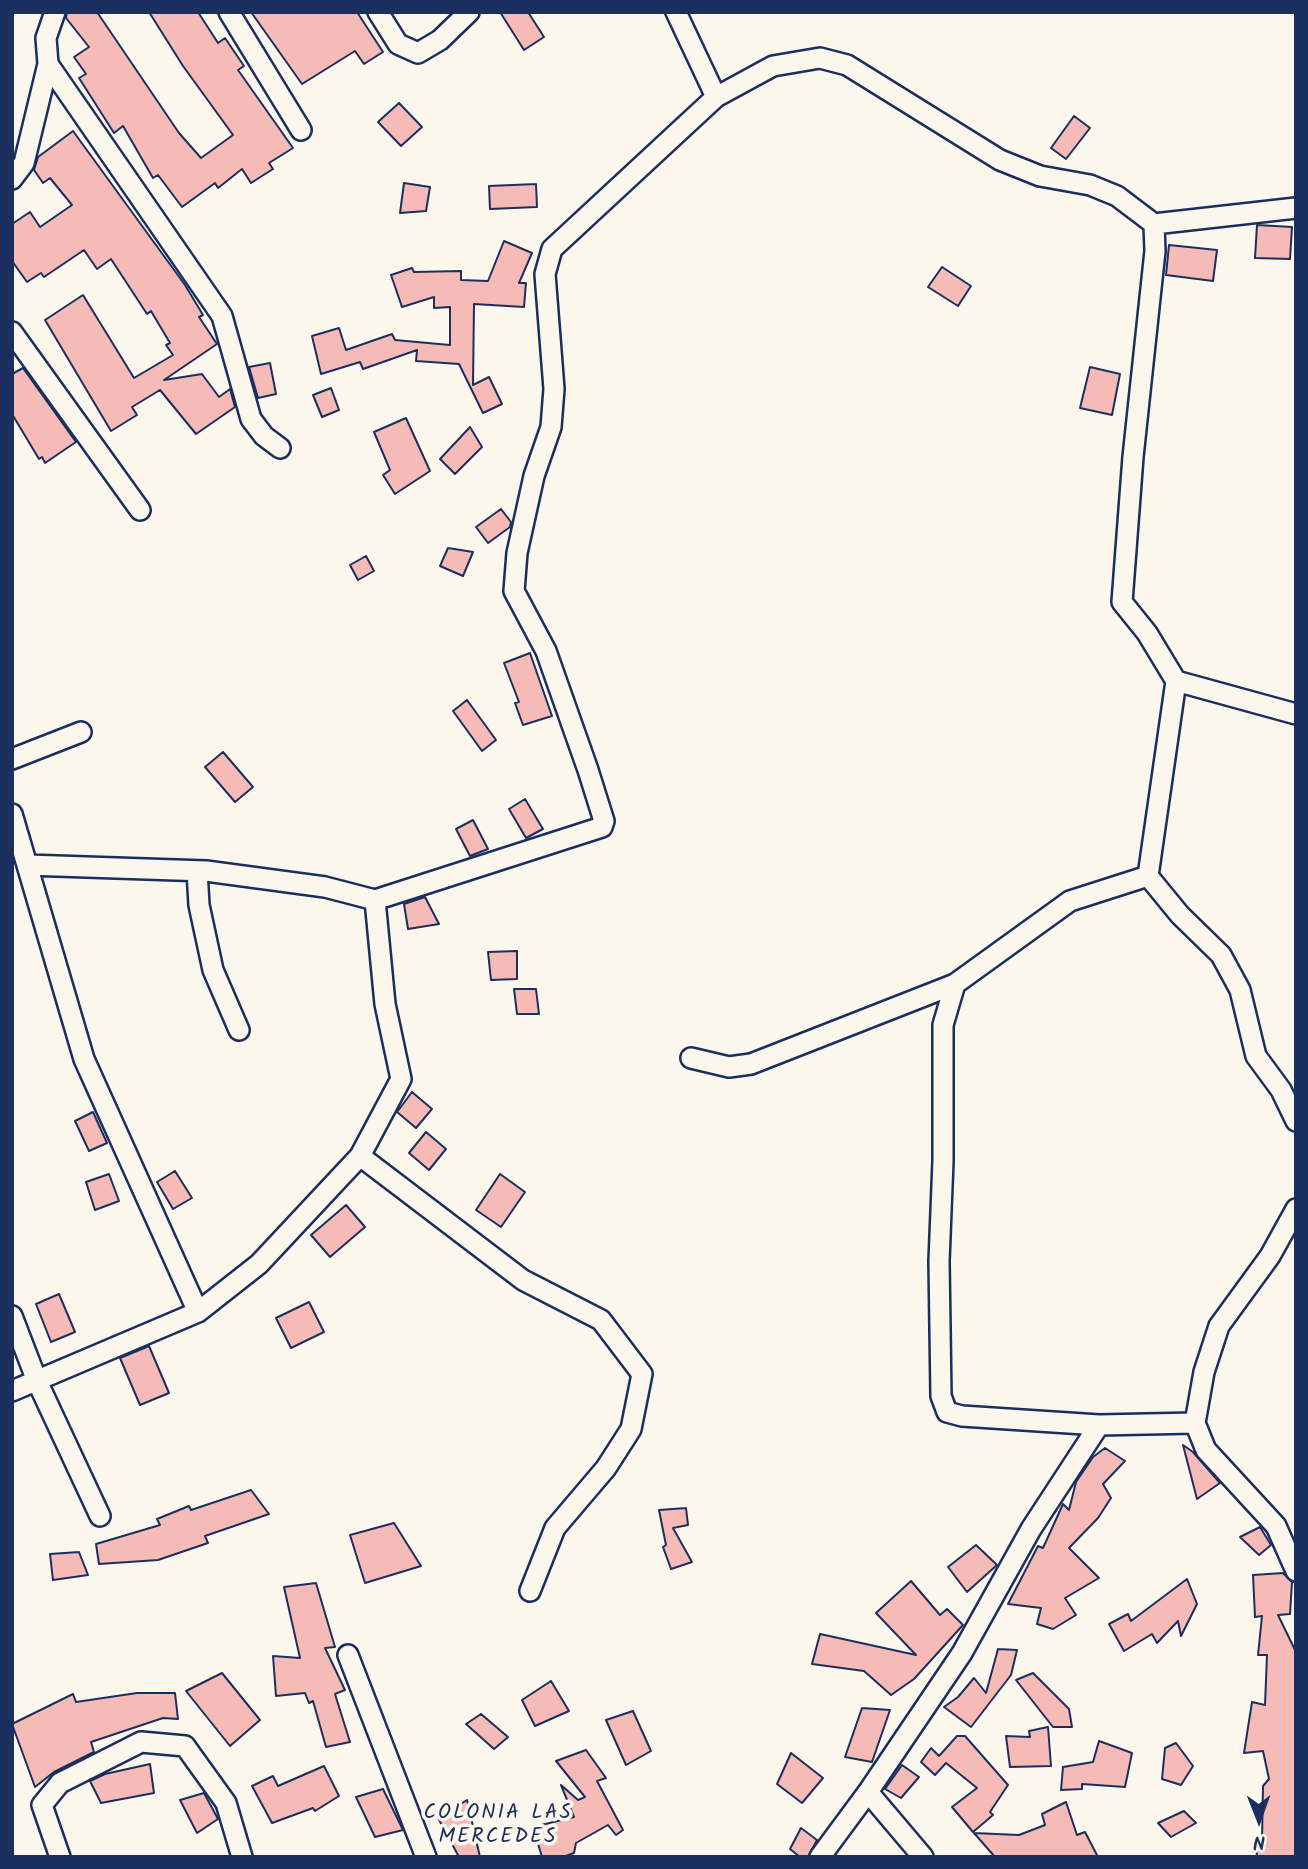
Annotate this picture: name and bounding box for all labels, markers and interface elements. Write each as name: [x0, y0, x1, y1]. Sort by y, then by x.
north arrow: [1224, 1785, 1294, 1855]
district label: COLONIA LAS MERCEDES: [425, 1801, 571, 1851]
text: N: [1253, 1826, 1266, 1856]

